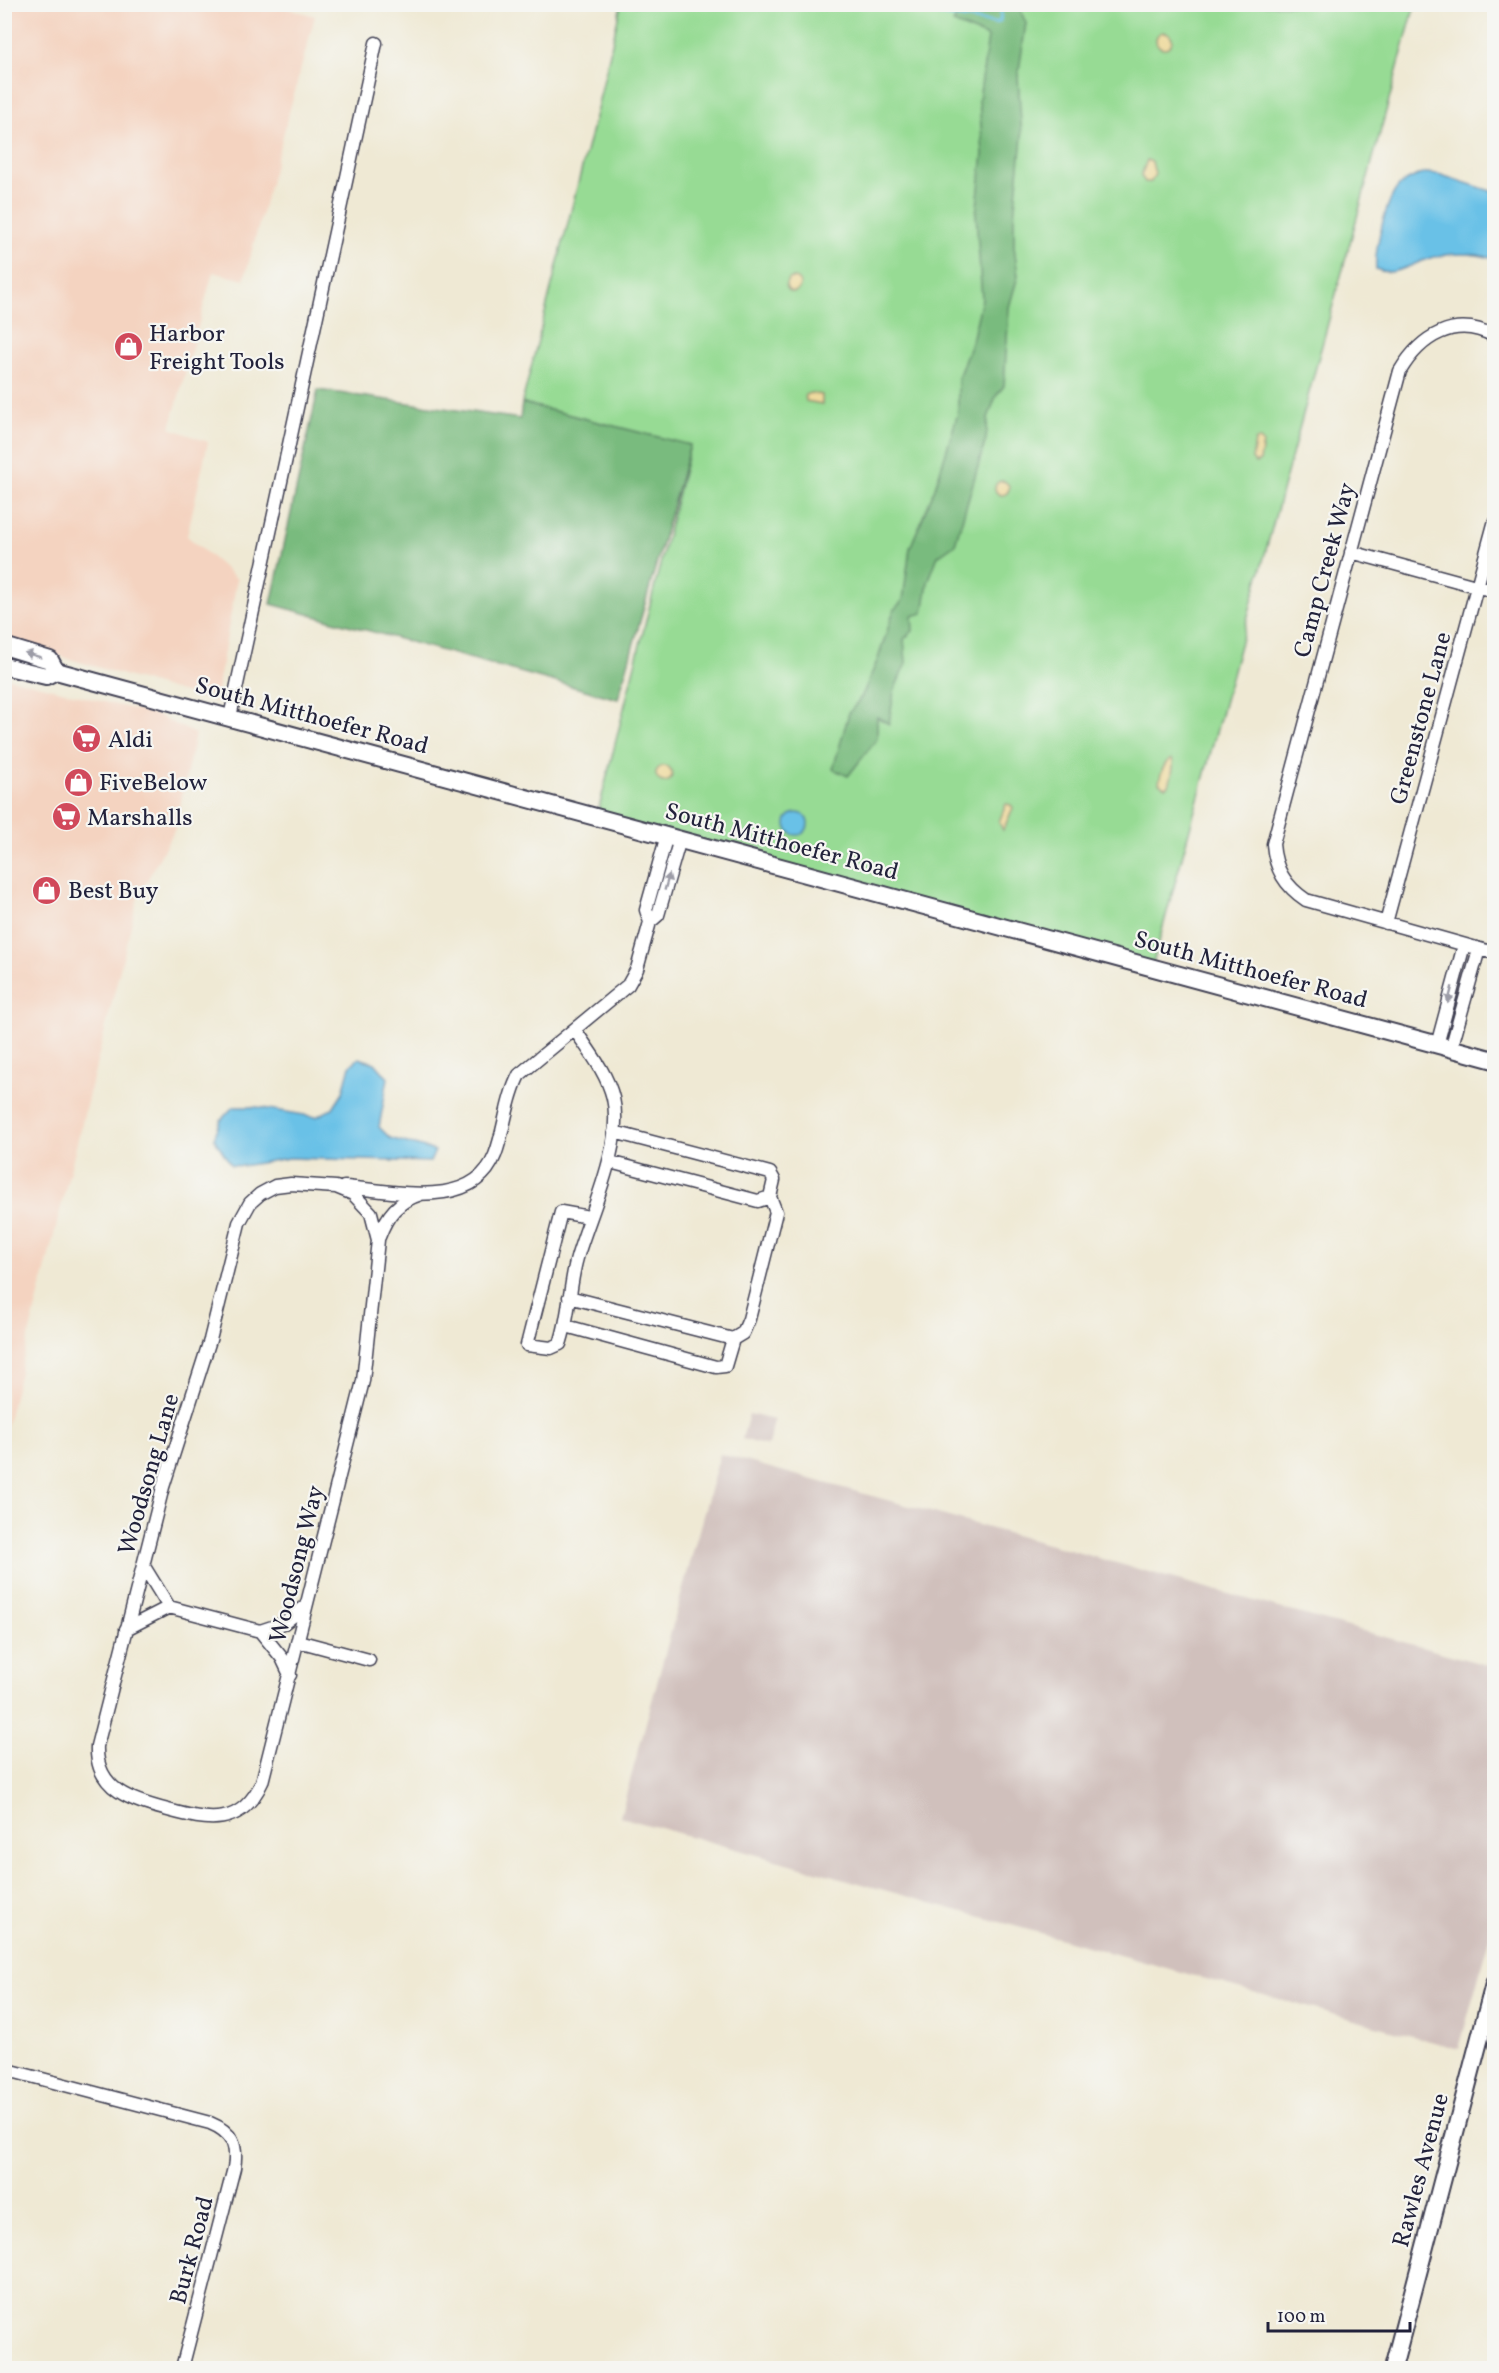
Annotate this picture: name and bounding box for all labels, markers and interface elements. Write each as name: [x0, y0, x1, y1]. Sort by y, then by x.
place label: Harbor Freight Tools: [149, 318, 285, 380]
shop icon: Harbor Freight Tools: [112, 331, 144, 363]
street label: Camp Creek Way: [1286, 479, 1366, 662]
street label: Greenstone Lane: [1383, 628, 1461, 809]
one-way arrow: [24, 650, 42, 659]
street label: South Mitthoefer Road: [191, 669, 432, 764]
supermarket icon: Aldi: [71, 723, 103, 755]
place label: Aldi: [108, 724, 153, 758]
shop icon: FiveBelow: [62, 766, 94, 798]
place label: FiveBelow: [99, 767, 208, 801]
street label: South Mitthoefer Road: [661, 795, 902, 890]
supermarket icon: Marshalls: [50, 801, 82, 833]
place label: Marshalls: [87, 802, 193, 836]
one-way arrow: [663, 873, 673, 891]
shop icon: Best Buy: [31, 874, 63, 906]
place label: Best Buy: [68, 875, 159, 909]
street label: South Mitthoefer Road: [1130, 923, 1371, 1018]
one-way arrow: [1445, 985, 1455, 1004]
street label: Woodsong Lane: [111, 1390, 189, 1559]
street label: Woodsong Way: [262, 1482, 334, 1647]
street label: Rawles Avenue: [1385, 2090, 1459, 2251]
street label: Burk Road: [162, 2193, 224, 2308]
scale bar: [1268, 2295, 1410, 2333]
text: 100 m: [1277, 2305, 1326, 2330]

